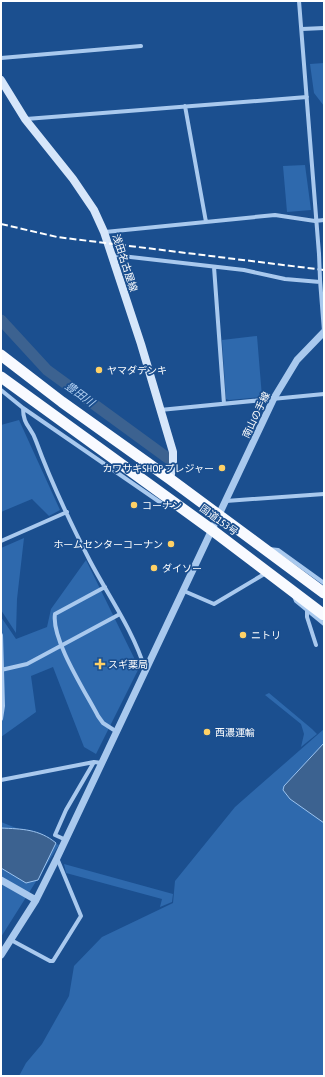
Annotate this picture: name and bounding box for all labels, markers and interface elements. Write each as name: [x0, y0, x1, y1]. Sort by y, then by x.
street label: 浅田名古屋線: [110, 233, 140, 293]
marker: ヤマダデンキ: [94, 365, 104, 375]
place label: ヤマダデンキ: [107, 365, 167, 376]
water label: 豊田川: [63, 379, 98, 409]
street label: 南山の手線: [240, 390, 272, 440]
place label: カワサキSHOP プレジャー: [102, 463, 214, 474]
marker: カワサキSHOP プレジャー: [217, 463, 227, 473]
marker: コーナン: [129, 500, 139, 510]
place label: コーナン: [142, 500, 182, 511]
street label: 国道153号: [198, 503, 240, 537]
place label: ホームセンターコーナン: [53, 539, 163, 550]
marker: ホームセンターコーナン: [166, 539, 176, 549]
marker: ダイソー: [149, 563, 159, 573]
place label: ダイソー: [162, 563, 202, 574]
marker: ニトリ: [238, 630, 248, 640]
place label: ニトリ: [251, 630, 281, 641]
marker: スギ薬局: [95, 659, 105, 669]
place label: スギ薬局: [108, 659, 148, 670]
marker: 西濃運輸: [202, 727, 212, 737]
place label: 西濃運輸: [215, 727, 255, 738]

